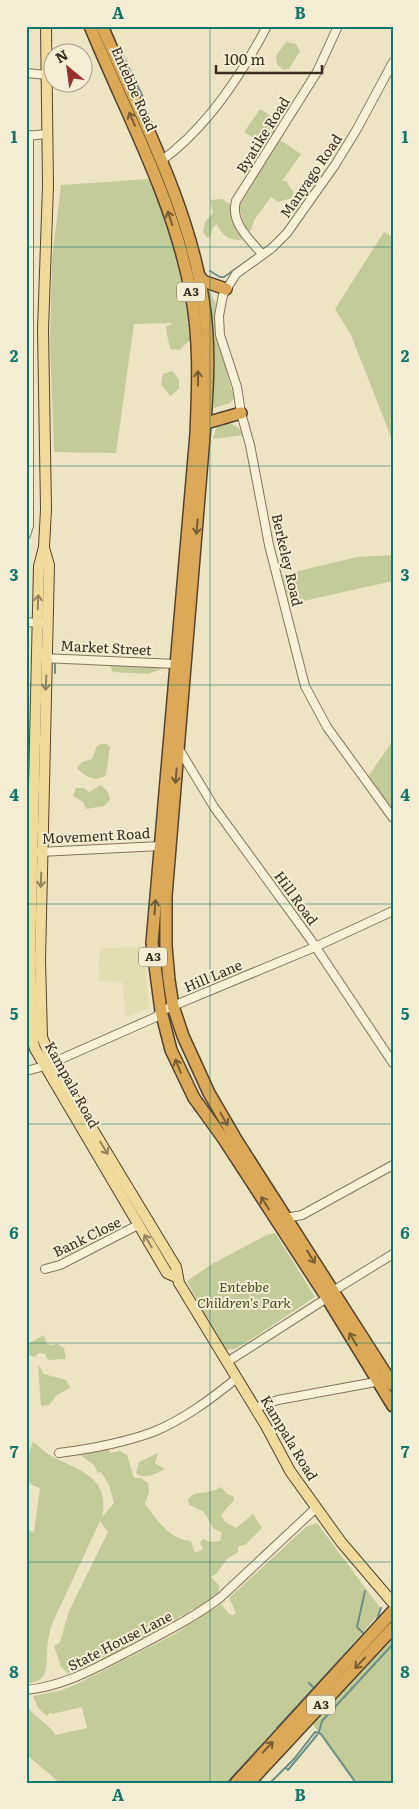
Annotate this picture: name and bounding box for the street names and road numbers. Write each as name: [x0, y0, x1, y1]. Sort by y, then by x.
street label: Entebbe Road: [107, 43, 163, 135]
street label: Byatike Road: [231, 92, 294, 177]
street label: Manyago Road: [275, 129, 346, 221]
road number: A3: [177, 282, 205, 302]
street label: Berkeley Road: [268, 511, 308, 609]
street label: Market Street: [60, 635, 153, 659]
street label: Movement Road: [41, 822, 151, 848]
street label: Hill Road: [270, 866, 324, 929]
road number: A3: [139, 948, 167, 966]
street label: Hill Lane: [180, 954, 245, 996]
street label: Kampala Road: [41, 1038, 105, 1132]
street label: Bank Close: [49, 1211, 124, 1261]
street label: Kampala Road: [256, 1391, 323, 1484]
street label: State House Lane: [64, 1605, 175, 1675]
road number: A3: [307, 1696, 335, 1714]

